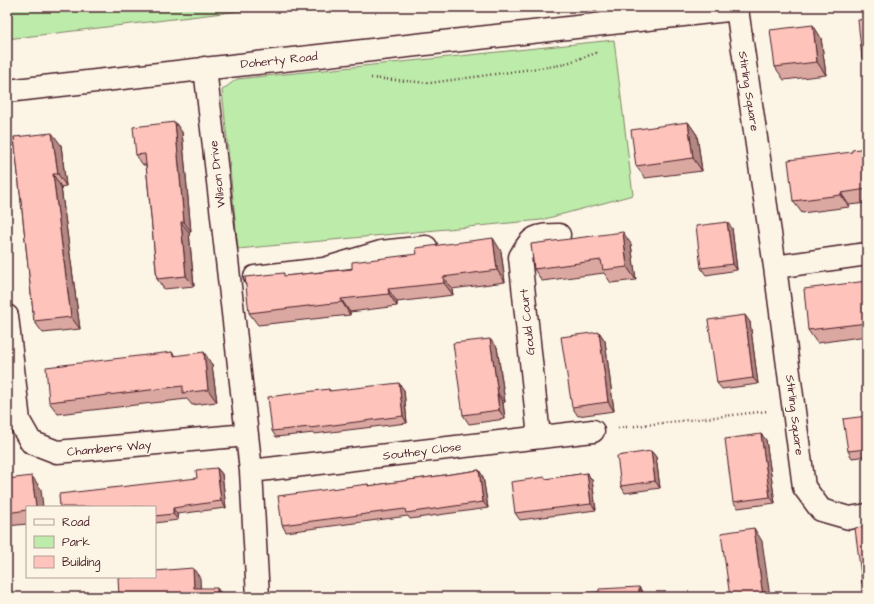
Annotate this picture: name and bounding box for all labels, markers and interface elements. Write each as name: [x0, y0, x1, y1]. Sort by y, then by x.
street label: Doherty Road: [240, 48, 319, 74]
street label: Stirling Square: [733, 50, 763, 133]
street label: Wilson Drive: [205, 139, 230, 208]
street label: Gould Court: [516, 288, 539, 356]
street label: Stirling Square: [780, 374, 808, 457]
street label: Chambers Way: [66, 436, 152, 462]
street label: Southey Close: [382, 438, 463, 466]
legend: [26, 506, 156, 578]
text: Road: [62, 514, 90, 531]
text: Park: [62, 534, 90, 551]
text: Building: [62, 554, 100, 572]

